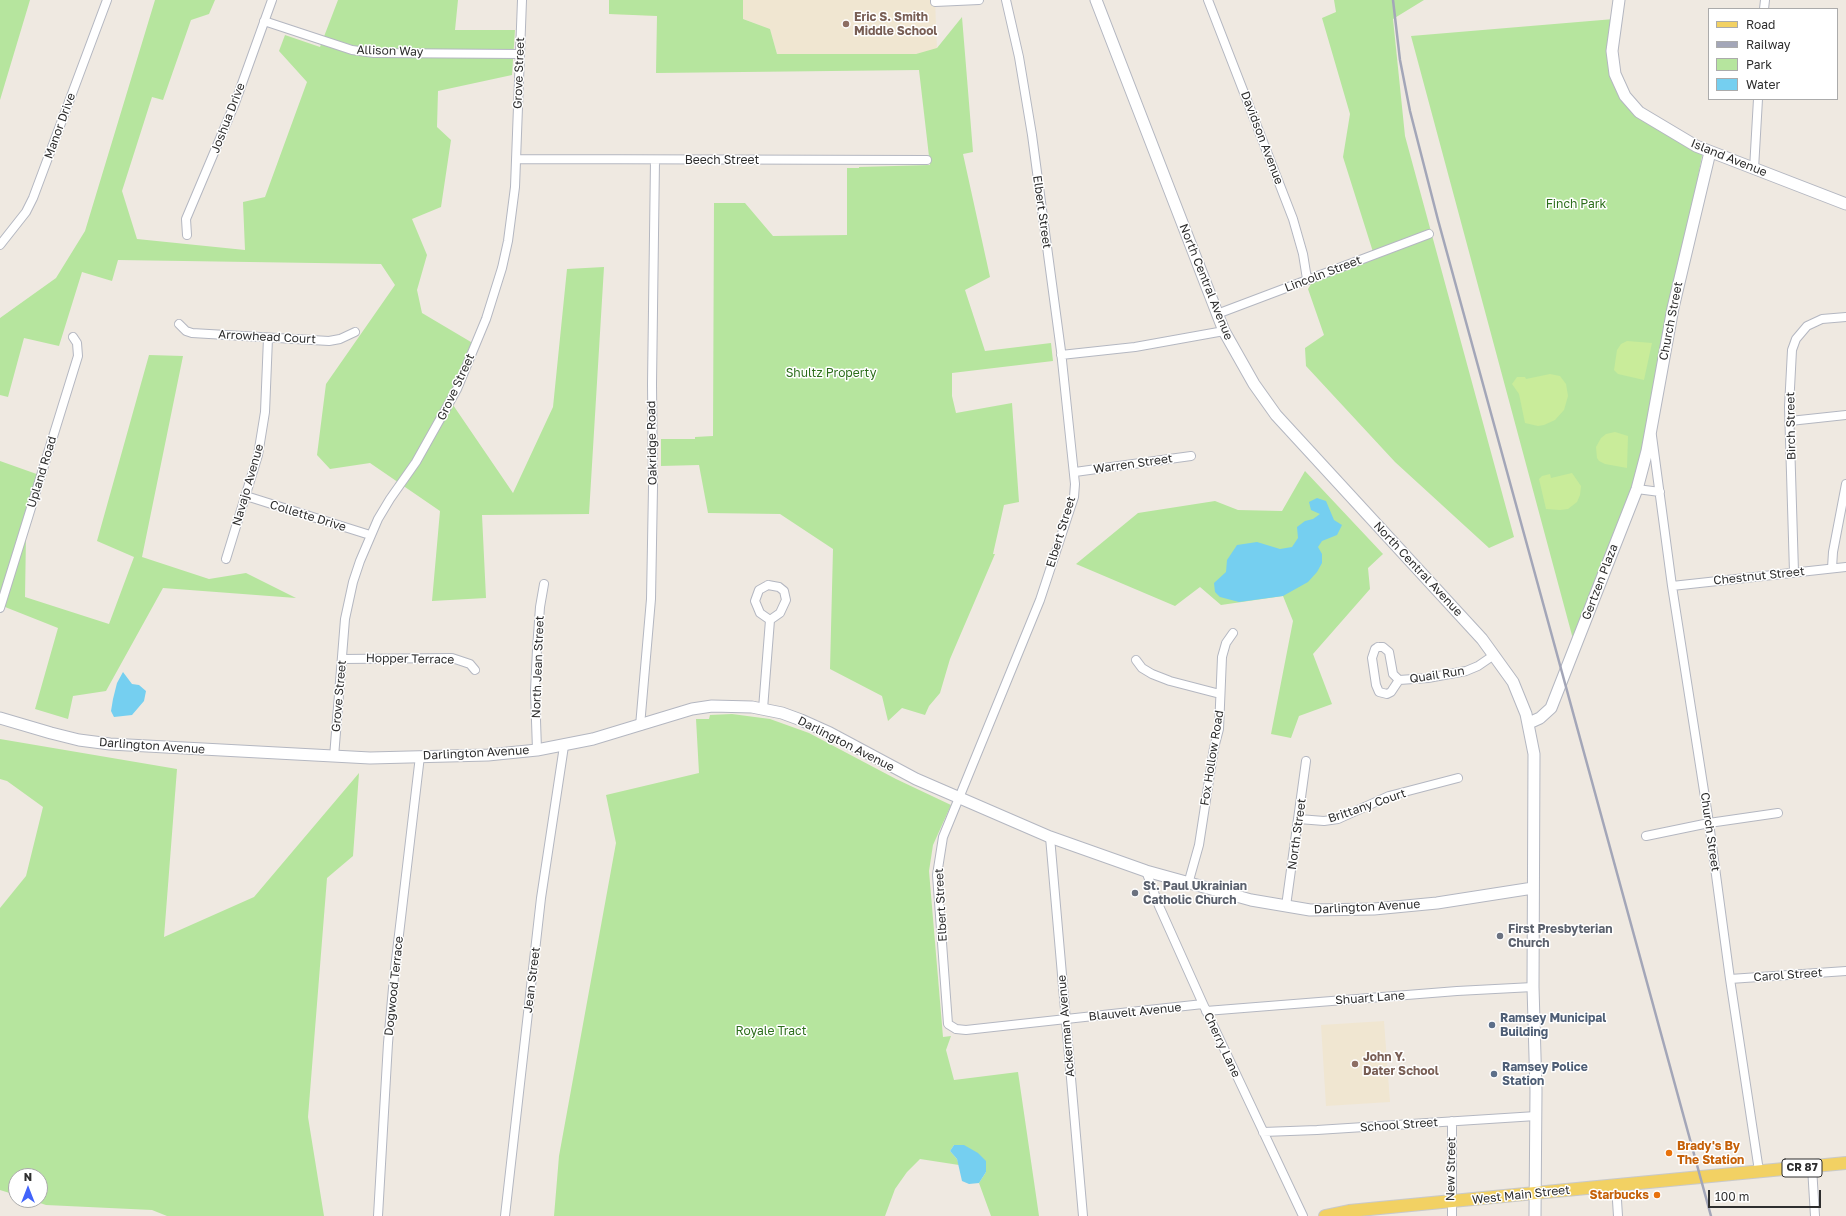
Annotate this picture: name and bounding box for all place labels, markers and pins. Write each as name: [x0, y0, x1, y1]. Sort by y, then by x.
place label: Eric S. Smith Middle School: [854, 10, 937, 38]
marker: Eric S. Smith Middle School: [841, 19, 851, 29]
place label: St. Paul Ukrainian Catholic Church: [1143, 879, 1247, 907]
marker: St. Paul Ukrainian Catholic Church: [1130, 888, 1140, 898]
place label: First Presbyterian Church: [1508, 922, 1613, 950]
marker: First Presbyterian Church: [1495, 931, 1505, 941]
place label: Ramsey Municipal Building: [1500, 1011, 1606, 1039]
marker: Ramsey Municipal Building: [1487, 1020, 1497, 1030]
place label: John Y. Dater School: [1363, 1050, 1439, 1078]
marker: John Y. Dater School: [1350, 1059, 1360, 1069]
place label: Ramsey Police Station: [1502, 1060, 1588, 1088]
marker: Ramsey Police Station: [1489, 1069, 1499, 1079]
place label: Brady's By The Station: [1677, 1139, 1744, 1167]
marker: Brady's By The Station: [1664, 1148, 1674, 1158]
place label: Starbucks: [1590, 1188, 1649, 1202]
marker: Starbucks: [1652, 1190, 1662, 1200]

